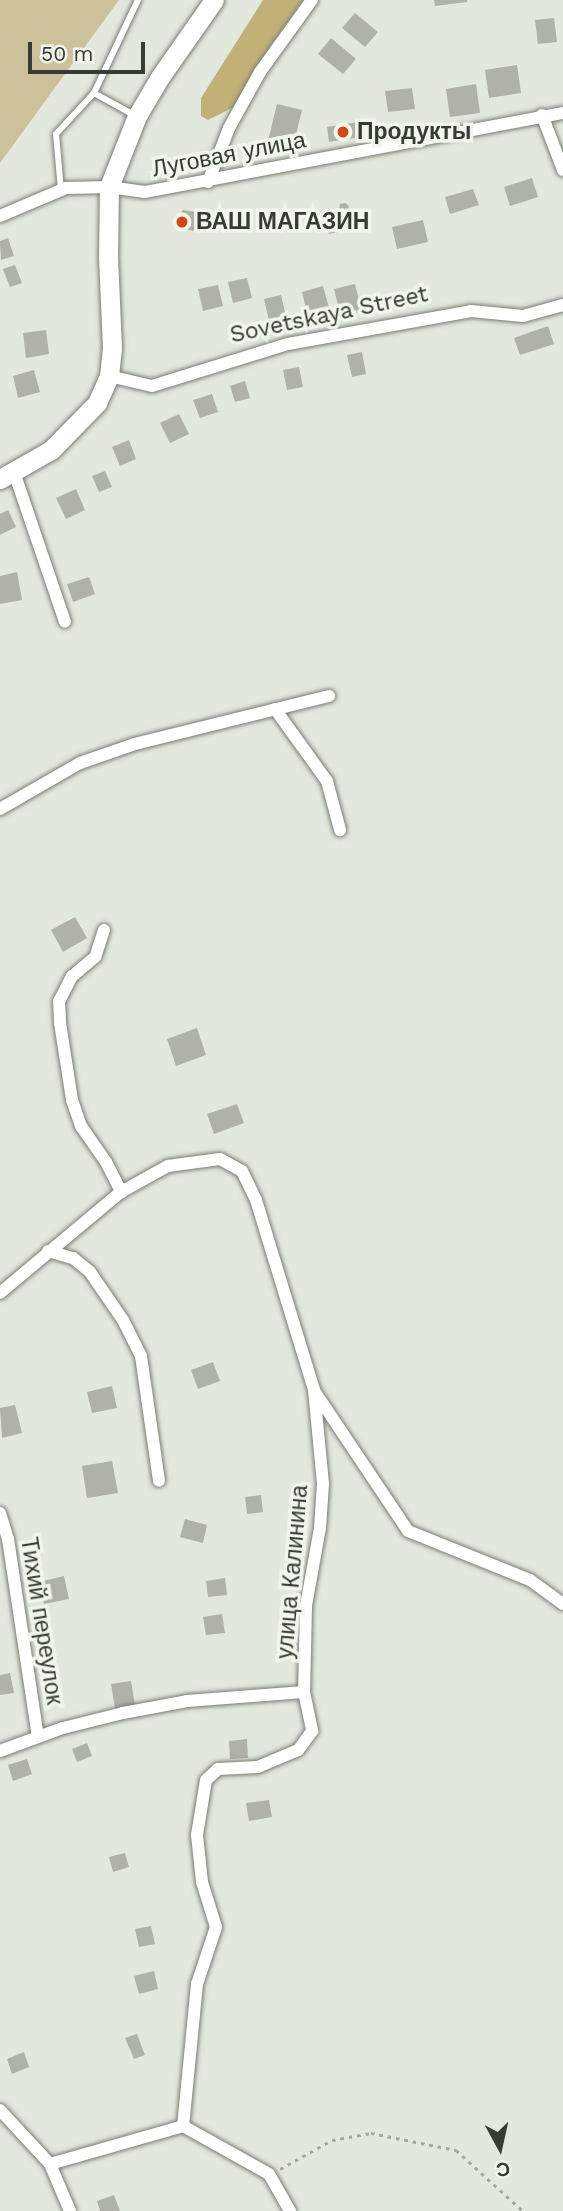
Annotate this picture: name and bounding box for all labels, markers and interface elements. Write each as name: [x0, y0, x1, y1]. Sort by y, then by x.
scale bar: [32, 28, 149, 72]
text: 50 m: [41, 41, 93, 66]
place label: Продукты: [357, 118, 471, 146]
marker: Продукты: [335, 124, 351, 140]
street label: Луговая улица: [150, 127, 308, 183]
place label: ВАШ МАГАЗИН: [196, 208, 369, 236]
marker: ВАШ МАГАЗИН: [174, 214, 190, 230]
street label: Sovetskaya Street: [227, 281, 431, 349]
street label: улица Калинина: [272, 1484, 314, 1660]
street label: Тихий переулок: [14, 1535, 68, 1707]
north arrow: [465, 2113, 535, 2183]
text: С: [495, 2157, 511, 2182]

